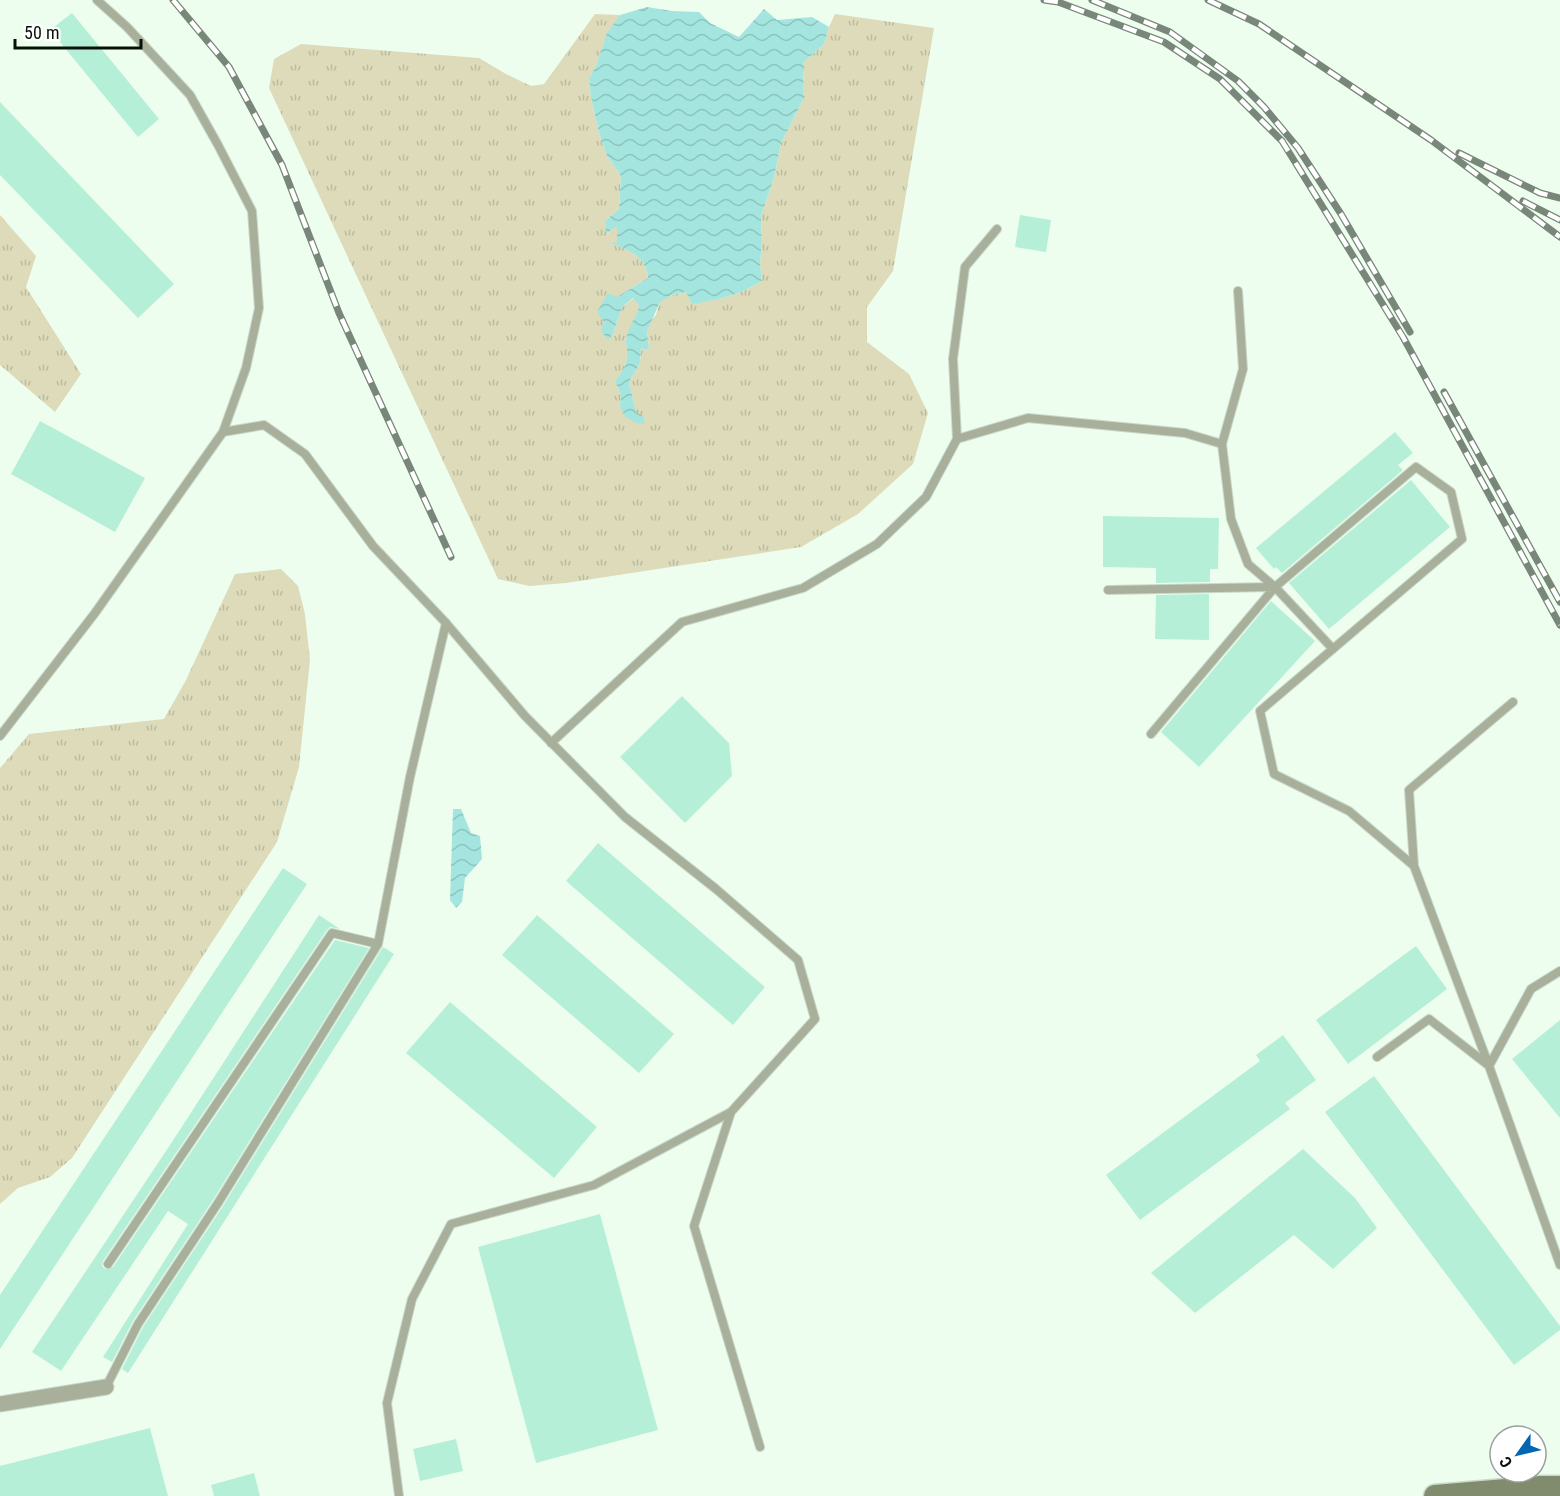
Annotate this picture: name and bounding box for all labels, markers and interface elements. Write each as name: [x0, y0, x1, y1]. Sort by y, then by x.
scale bar: [15, 12, 141, 50]
text: 50 m: [24, 22, 59, 43]
north arrow: [1488, 1424, 1548, 1484]
text: С: [1496, 1453, 1516, 1471]

